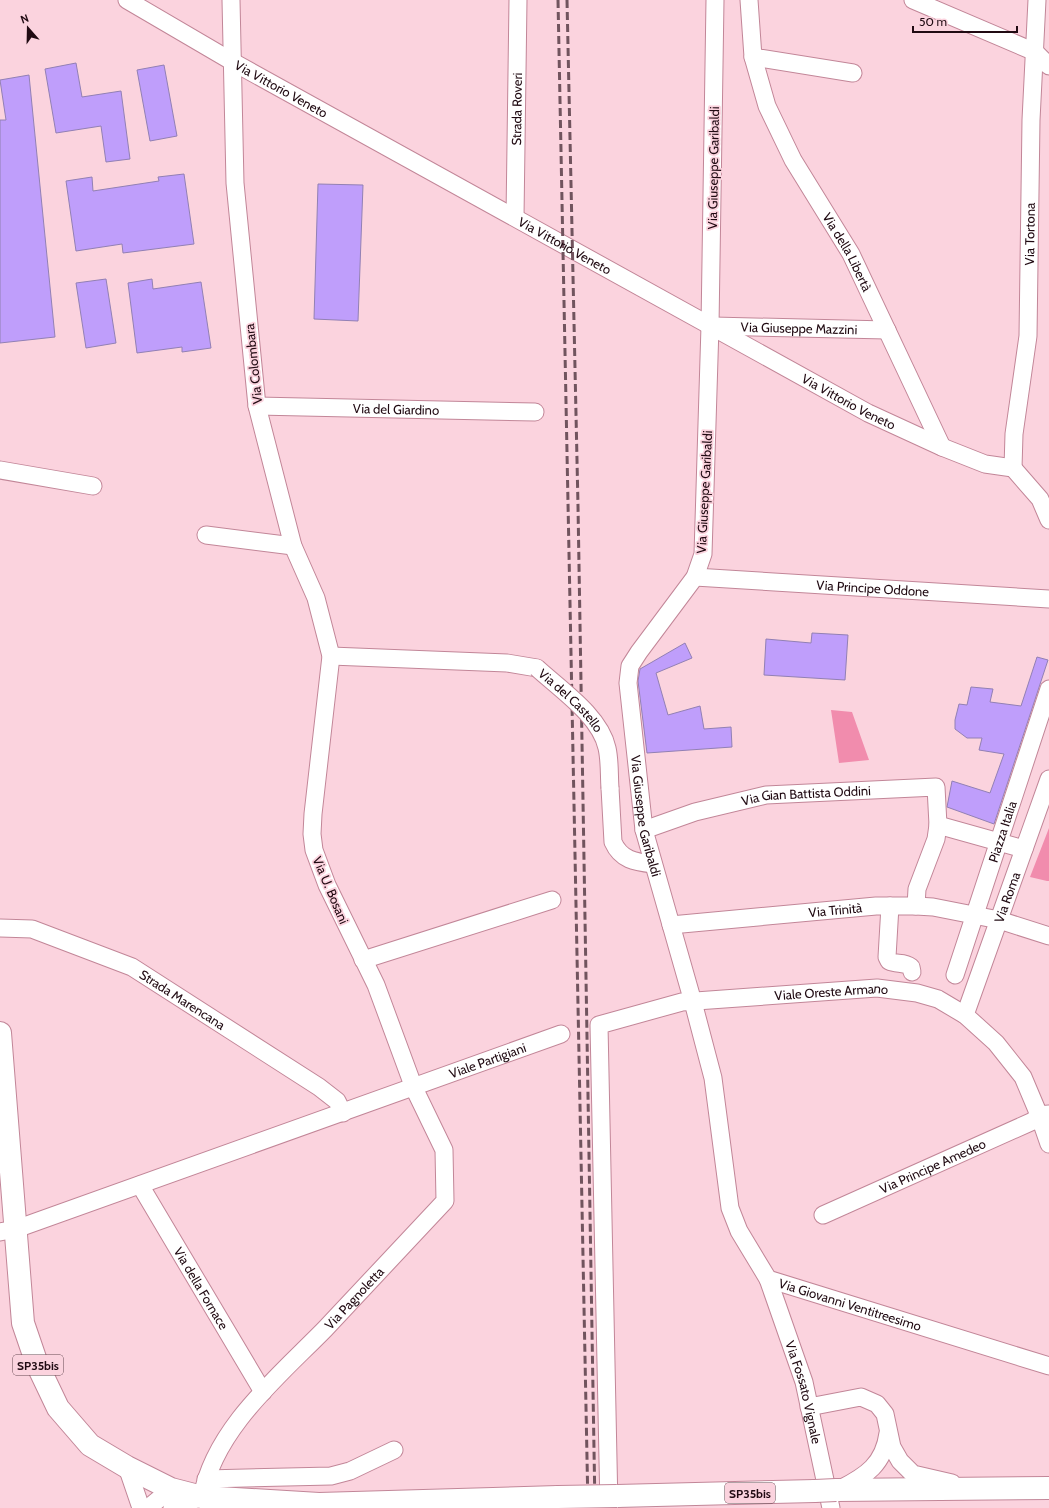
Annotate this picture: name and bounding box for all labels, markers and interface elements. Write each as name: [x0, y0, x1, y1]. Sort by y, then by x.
north arrow: [8, 8, 48, 48]
scale bar: [913, 8, 1017, 34]
text: N: [19, 11, 31, 27]
text: 50 m: [919, 14, 947, 29]
street label: Via Vittorio Veneto: [232, 57, 331, 121]
street label: Strada Roveri: [508, 72, 525, 146]
street label: Via Giuseppe Garibaldi: [704, 106, 722, 230]
street label: Via Tortona: [1021, 202, 1038, 265]
street label: Via della Libertà: [819, 210, 876, 295]
street label: Via Vittorio Veneto: [516, 213, 614, 278]
street label: Via Giuseppe Mazzini: [740, 319, 857, 337]
street label: Via Colombara: [241, 322, 265, 405]
street label: Via Vittorio Veneto: [799, 370, 898, 433]
street label: Via del Giardino: [353, 400, 439, 418]
street label: Via Giuseppe Garibaldi: [693, 430, 715, 554]
street label: Via Principe Oddone: [816, 577, 930, 600]
street label: Via del Castello: [535, 665, 607, 735]
street label: Via Giuseppe Garibaldi: [628, 754, 665, 878]
street label: Via Gian Battista Oddini: [740, 782, 871, 809]
street label: Piazza Italia: [985, 798, 1020, 864]
street label: Via U. Bosani: [310, 854, 352, 926]
street label: Via Roma: [991, 869, 1024, 925]
street label: Via Trinità: [808, 899, 864, 920]
street label: Strada Marencana: [137, 966, 229, 1033]
street label: Viale Oreste Armano: [774, 980, 889, 1003]
street label: Viale Partigiani: [447, 1039, 528, 1081]
street label: Via Principe Amedeo: [877, 1135, 988, 1197]
street label: Via della Fornace: [171, 1244, 232, 1333]
street label: Via Pagnoletta: [321, 1263, 388, 1332]
street label: Via Giovanni Ventitreesimo: [777, 1275, 923, 1334]
street label: Via Fossato Vignale: [782, 1339, 825, 1446]
road number: SP35bis: [13, 1355, 63, 1375]
road number: SP35bis: [725, 1483, 775, 1503]

